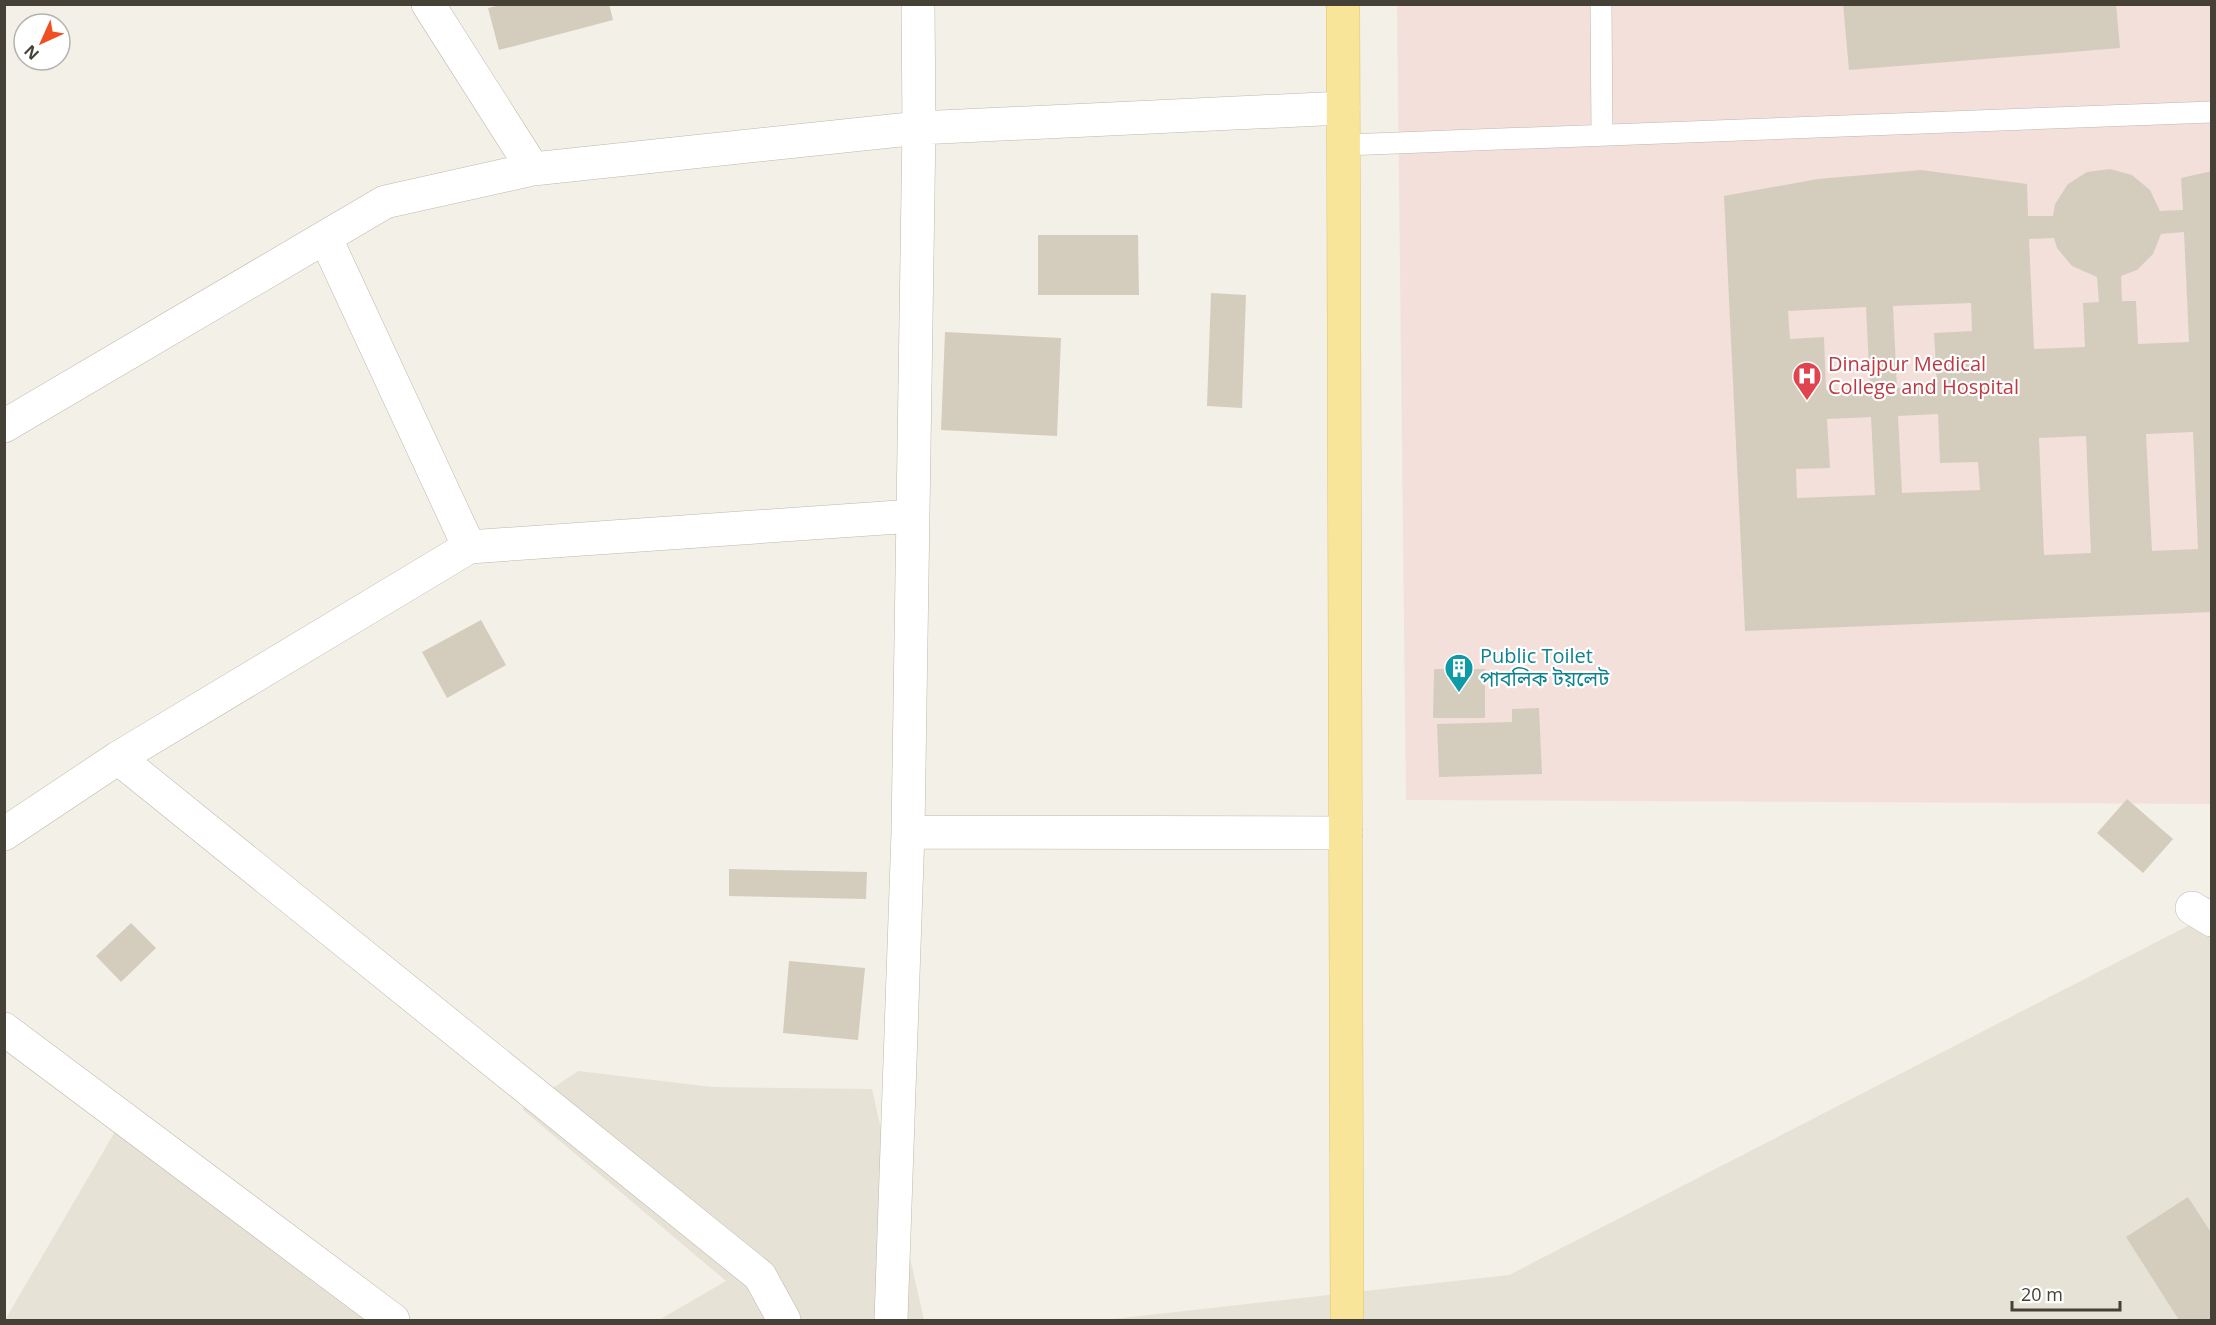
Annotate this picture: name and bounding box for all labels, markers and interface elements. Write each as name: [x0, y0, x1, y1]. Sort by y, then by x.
north arrow: [12, 12, 72, 72]
text: N: [19, 40, 44, 65]
place label: Dinajpur Medical College and Hospital: [1828, 350, 2019, 400]
hospital icon: Dinajpur Medical College and Hospital: [1791, 360, 1823, 402]
place label: Public Toilet পাবলিক টয়লেট: [1480, 642, 1610, 692]
building icon: Public Toilet পাবলিক টয়লেট: [1443, 652, 1475, 694]
scale bar: [2012, 1274, 2120, 1312]
text: 20 m: [2021, 1282, 2063, 1306]

